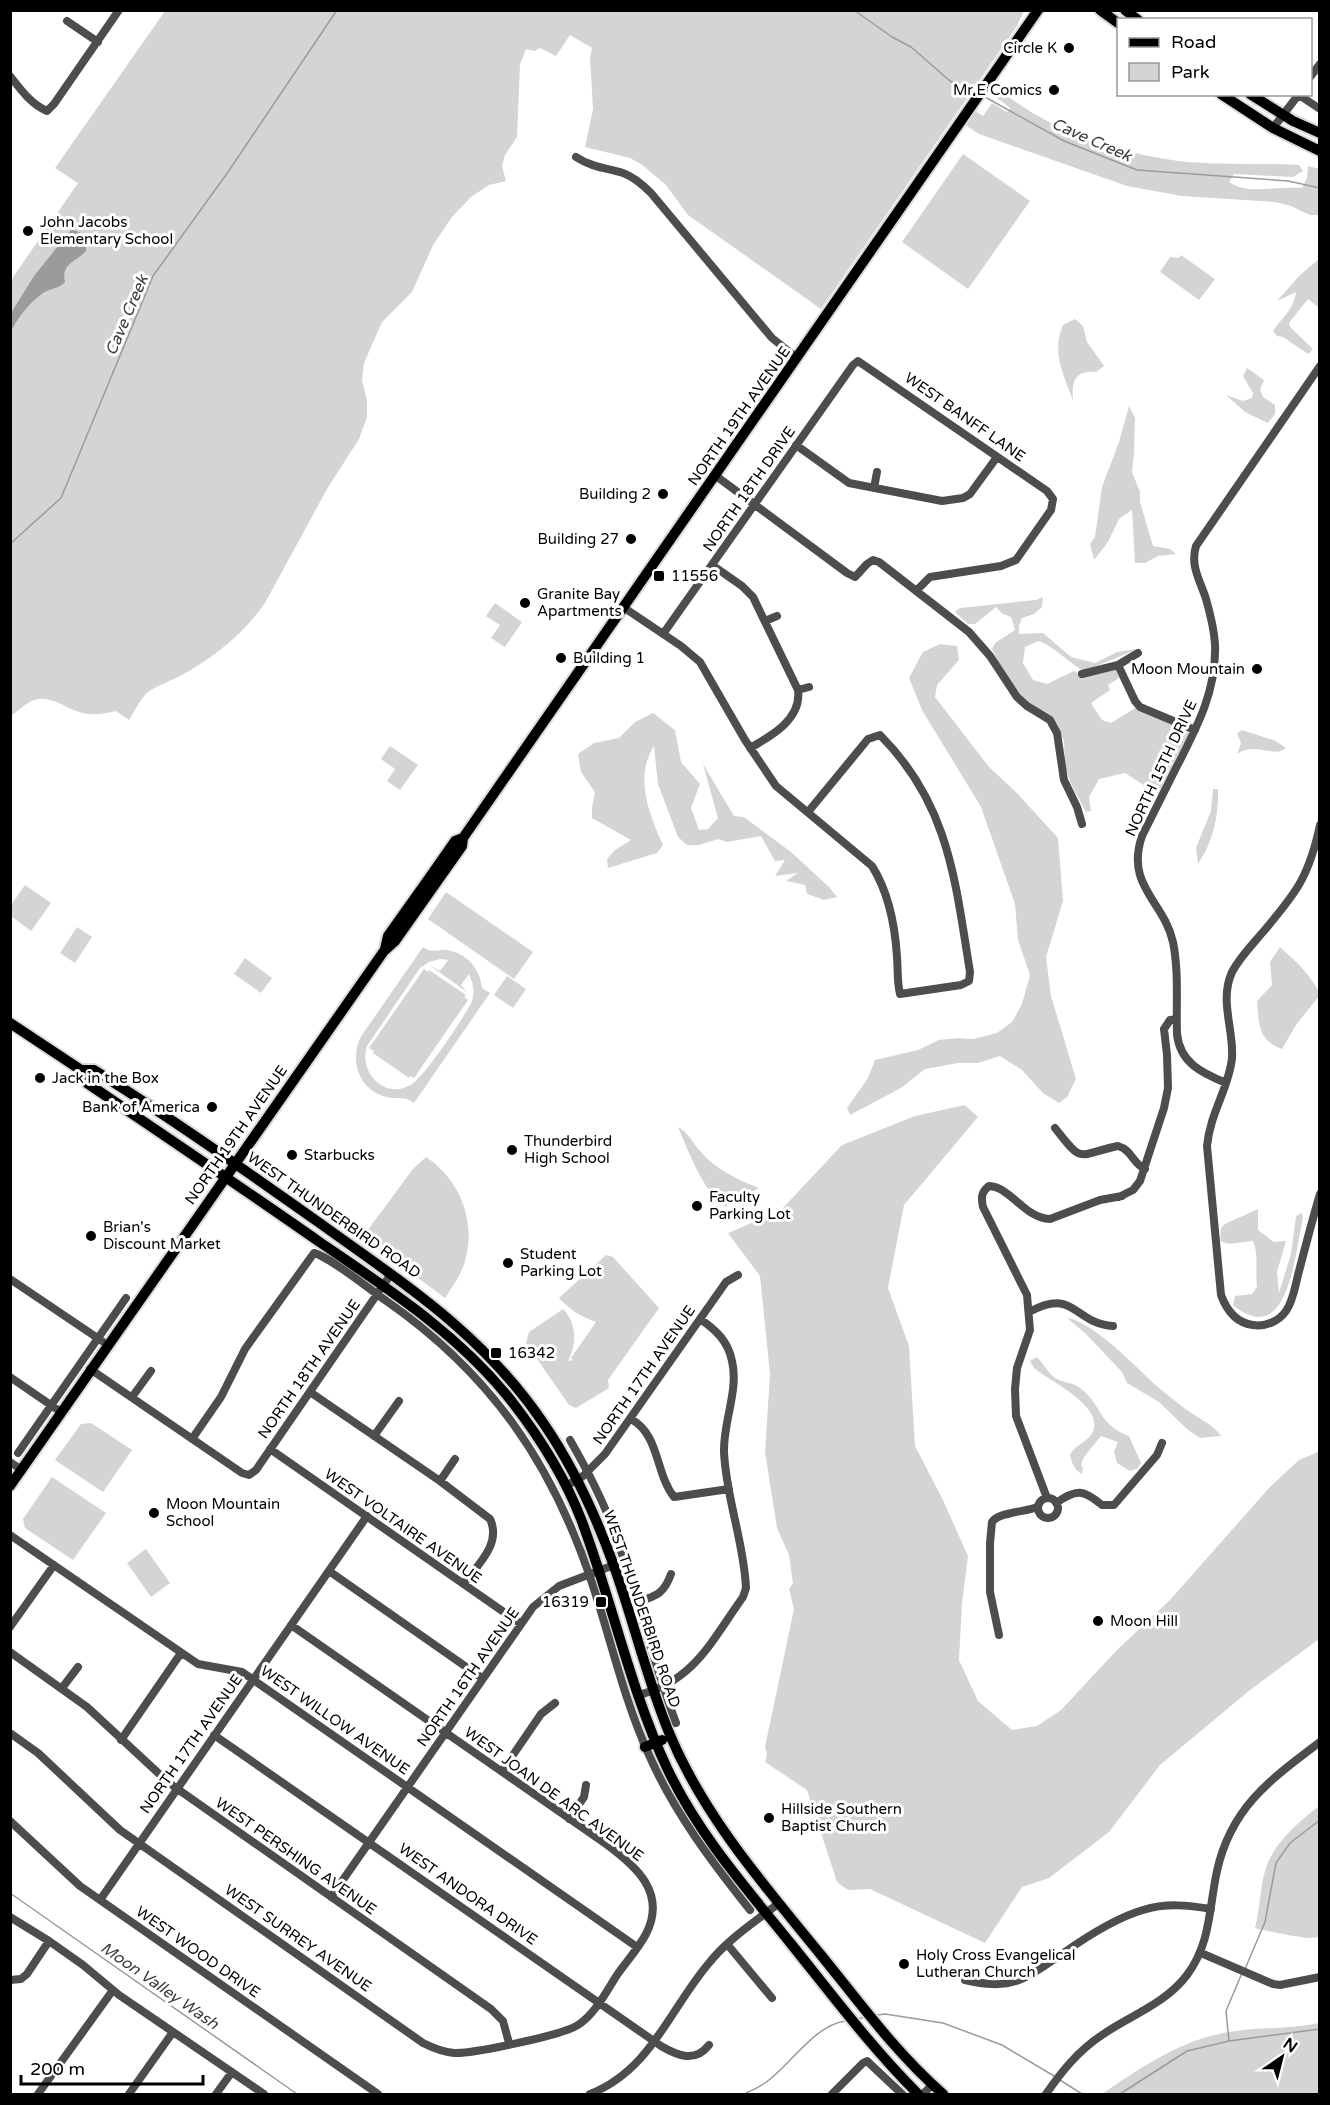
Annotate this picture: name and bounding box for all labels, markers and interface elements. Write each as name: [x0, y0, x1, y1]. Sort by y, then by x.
legend: [1117, 18, 1312, 96]
text: Road: [1171, 31, 1216, 53]
place label: Circle K: [1003, 39, 1057, 57]
marker: Circle K: [1062, 41, 1076, 55]
text: Park: [1171, 61, 1210, 83]
place label: Mr.E Comics: [953, 81, 1042, 99]
marker: Mr.E Comics: [1047, 83, 1061, 97]
water label: Cave Creek: [1049, 113, 1136, 167]
place label: John Jacobs Elementary School: [40, 213, 173, 248]
marker: John Jacobs Elementary School: [21, 224, 35, 238]
water label: Cave Creek: [101, 271, 153, 359]
street label: NORTH 19TH AVENUE: [684, 343, 794, 489]
street label: WEST BANFF LANE: [901, 369, 1029, 465]
street label: NORTH 18TH DRIVE: [699, 423, 799, 555]
place label: Building 2: [579, 485, 651, 503]
marker: Building 2: [656, 487, 670, 501]
place label: Building 27: [538, 530, 619, 548]
marker: Building 27: [624, 532, 638, 546]
place label: 11556: [671, 567, 718, 585]
marker: 11556: [652, 569, 666, 583]
place label: Granite Bay Apartments: [537, 585, 622, 620]
marker: Granite Bay Apartments: [518, 596, 532, 610]
place label: Building 1: [573, 649, 645, 667]
marker: Building 1: [554, 651, 568, 665]
place label: Moon Mountain: [1131, 660, 1245, 678]
marker: Moon Mountain: [1250, 662, 1264, 676]
street label: NORTH 15TH DRIVE: [1121, 697, 1201, 839]
street label: NORTH 19TH AVENUE: [181, 1062, 291, 1208]
place label: Jack in the Box: [52, 1069, 159, 1087]
marker: Jack in the Box: [33, 1071, 47, 1085]
place label: Bank of America: [82, 1098, 200, 1116]
marker: Bank of America: [205, 1100, 219, 1114]
place label: Thunderbird High School: [524, 1132, 612, 1167]
marker: Thunderbird High School: [505, 1143, 519, 1157]
place label: Starbucks: [304, 1146, 375, 1164]
street label: WEST THUNDERBIRD ROAD: [244, 1148, 424, 1282]
marker: Starbucks: [285, 1148, 299, 1162]
place label: Faculty Parking Lot: [709, 1188, 791, 1223]
marker: Faculty Parking Lot: [690, 1199, 704, 1213]
place label: Brian's Discount Market: [103, 1218, 221, 1253]
marker: Brian's Discount Market: [84, 1229, 98, 1243]
place label: Student Parking Lot: [520, 1245, 602, 1280]
marker: Student Parking Lot: [501, 1256, 515, 1270]
street label: NORTH 18TH AVENUE: [254, 1296, 364, 1442]
street label: NORTH 17TH AVENUE: [589, 1302, 699, 1448]
place label: 16342: [508, 1344, 555, 1362]
marker: 16342: [489, 1346, 503, 1360]
street label: WEST VOLTAIRE AVENUE: [321, 1465, 485, 1587]
place label: Moon Mountain School: [166, 1495, 280, 1530]
marker: Moon Mountain School: [147, 1506, 161, 1520]
street label: WEST THUNDERBIRD ROAD: [600, 1508, 684, 1710]
place label: 16319: [542, 1593, 589, 1611]
marker: 16319: [594, 1595, 608, 1609]
street label: NORTH 16TH AVENUE: [413, 1604, 523, 1750]
place label: Moon Hill: [1110, 1612, 1178, 1630]
marker: Moon Hill: [1091, 1614, 1105, 1628]
street label: WEST WILLOW AVENUE: [257, 1662, 413, 1778]
street label: NORTH 17TH AVENUE: [136, 1671, 246, 1817]
street label: WEST JOAN DE ARC AVENUE: [461, 1723, 647, 1865]
street label: WEST PERSHING AVENUE: [212, 1793, 380, 1919]
place label: Hillside Southern Baptist Church: [781, 1800, 902, 1835]
marker: Hillside Southern Baptist Church: [762, 1811, 776, 1825]
street label: WEST ANDORA DRIVE: [395, 1839, 541, 1949]
street label: WEST SURREY AVENUE: [221, 1880, 375, 1996]
street label: WEST WOOD DRIVE: [132, 1902, 264, 2002]
water label: Moon Valley Wash: [97, 1938, 223, 2035]
place label: Holy Cross Evangelical Lutheran Church: [916, 1946, 1076, 1981]
marker: Holy Cross Evangelical Lutheran Church: [897, 1957, 911, 1971]
north arrow: [1252, 2027, 1312, 2087]
text: N: [1279, 2034, 1301, 2057]
scale bar: [21, 2048, 202, 2086]
text: 200 m: [30, 2058, 85, 2080]

